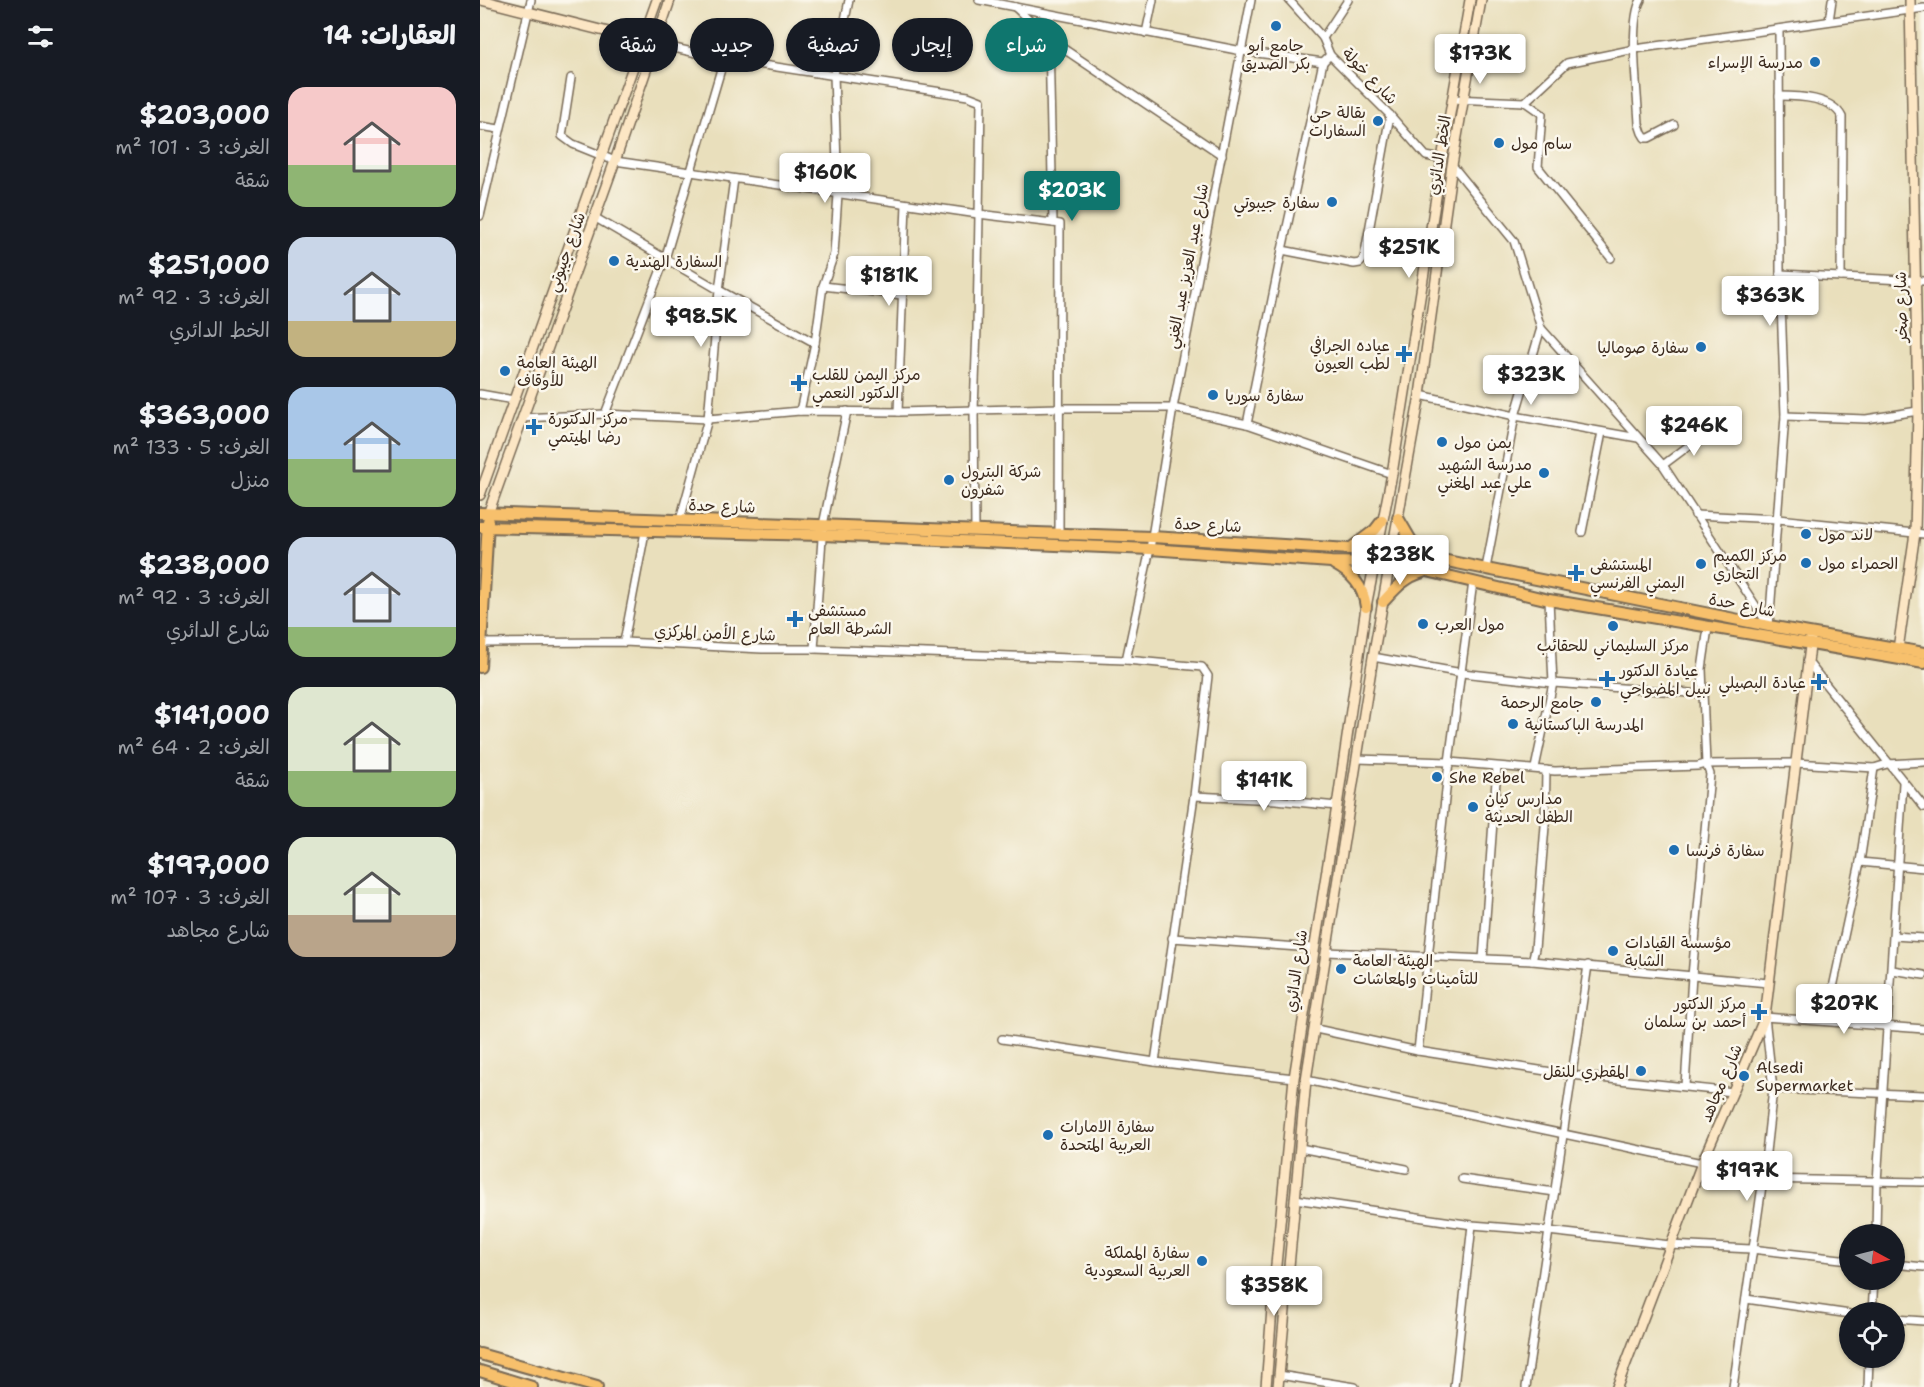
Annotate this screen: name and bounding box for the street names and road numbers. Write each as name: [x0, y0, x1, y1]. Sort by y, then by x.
street label: شارع خولة: [1337, 43, 1402, 110]
street label: الخط الدائري: [1422, 114, 1457, 197]
street label: شارع عبد العزيز عبد الغني: [1161, 181, 1217, 351]
street label: شارع جيبوتي: [542, 209, 594, 296]
street label: شارع صخر: [1890, 271, 1913, 345]
street label: شارع حدة: [688, 494, 756, 519]
street label: شارع حدة: [1174, 513, 1242, 538]
street label: شارع حدة: [1707, 588, 1777, 623]
street label: شارع الأمن المركزي: [654, 620, 776, 647]
street label: شارع الدائري: [1280, 928, 1313, 1014]
street label: شارع مجاهد: [1695, 1041, 1748, 1126]

